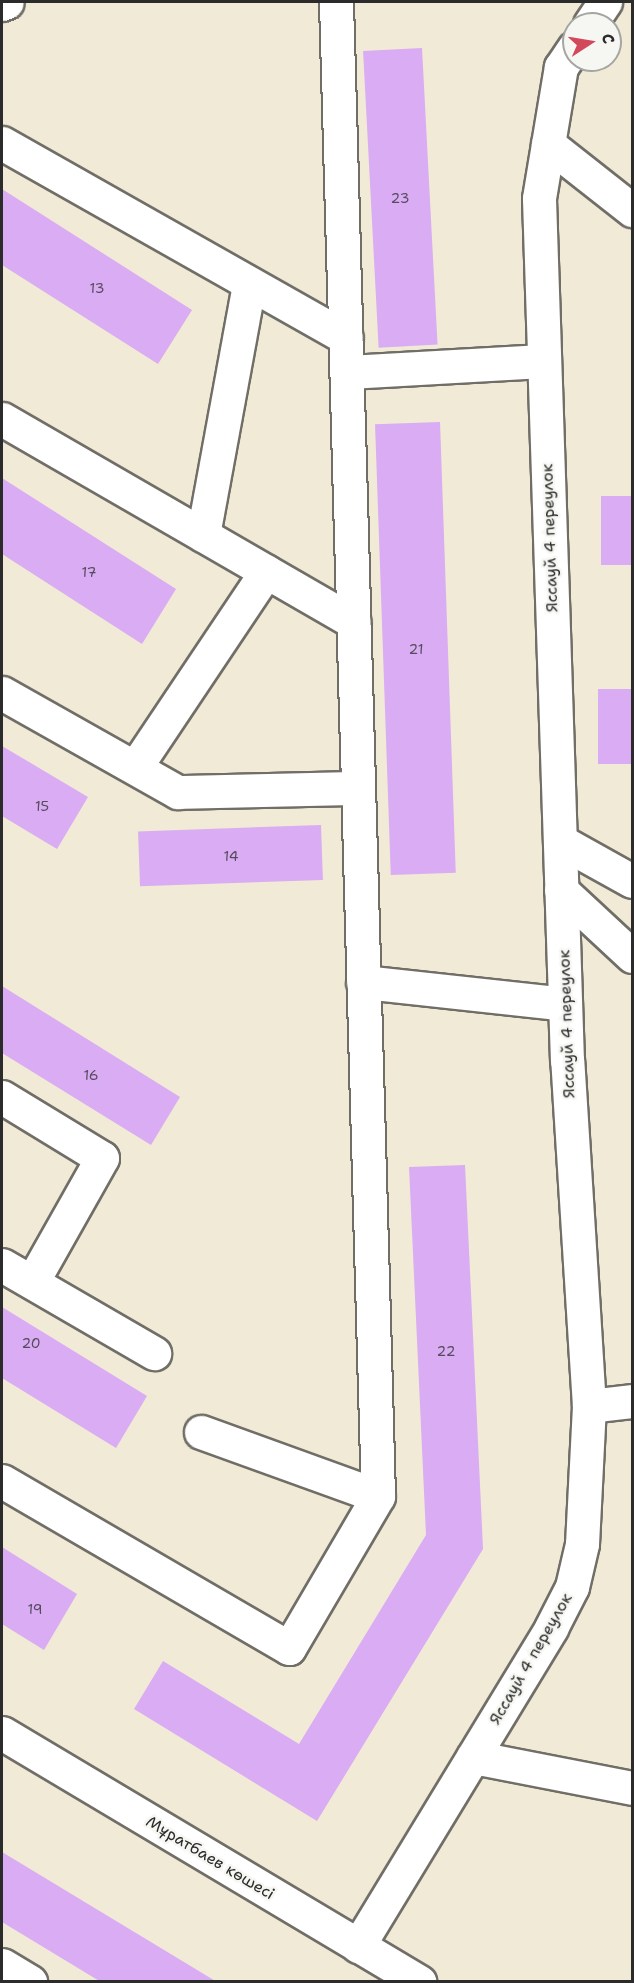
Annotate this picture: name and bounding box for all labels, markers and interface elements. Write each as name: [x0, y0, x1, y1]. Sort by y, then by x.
north arrow: [562, 12, 622, 72]
text: С: [597, 32, 619, 46]
house number: 23: [391, 190, 409, 206]
house number: 13: [90, 280, 104, 296]
street label: Яссауй 4 переулок: [538, 463, 562, 613]
house number: 17: [82, 564, 96, 580]
house number: 21: [409, 641, 423, 657]
house number: 15: [35, 798, 49, 814]
house number: 14: [223, 848, 239, 864]
street label: Яссауй 4 переулок: [555, 949, 579, 1099]
house number: 16: [83, 1067, 99, 1083]
house number: 20: [21, 1335, 41, 1351]
house number: 22: [437, 1343, 455, 1359]
street label: Яссауй 4 переулок: [486, 1590, 576, 1728]
house number: 19: [27, 1601, 43, 1617]
street label: Мұратбаев көшесі: [142, 1812, 278, 1904]

